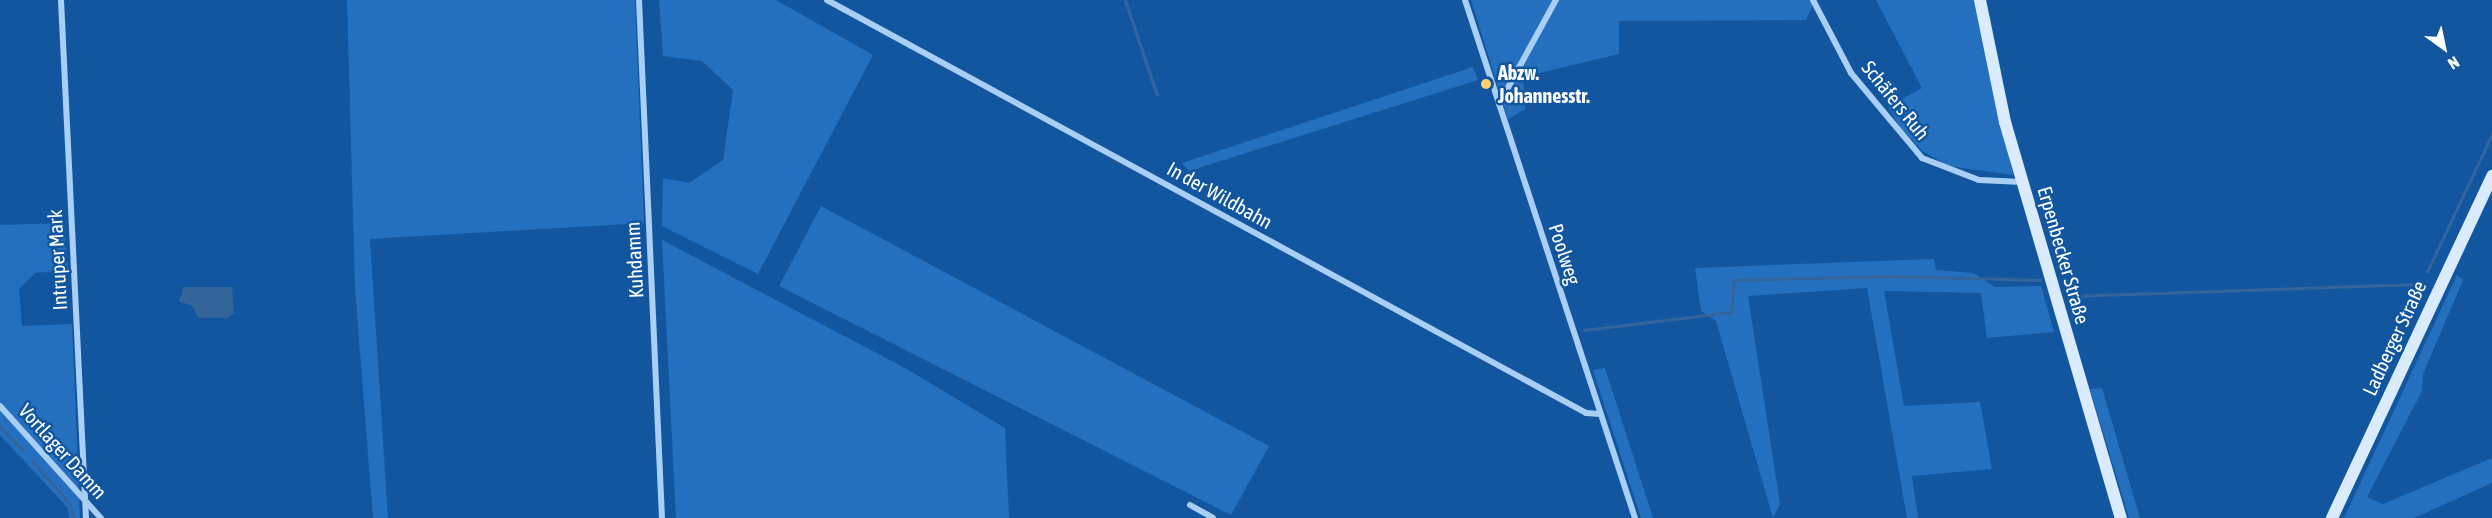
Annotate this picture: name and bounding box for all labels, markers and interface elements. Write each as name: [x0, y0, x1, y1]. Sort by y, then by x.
north arrow: [2414, 18, 2474, 78]
text: N: [2445, 53, 2463, 73]
street label: Schäfers Ruh: [1857, 56, 1935, 144]
place label: Abzw. Johannesstr.: [1498, 60, 1590, 107]
marker: Abzw. Johannesstr.: [1479, 77, 1493, 91]
street label: In der Wildbahn: [1163, 156, 1277, 234]
street label: Erpenbecker Straße: [2033, 183, 2095, 327]
street label: Intruper Mark: [42, 209, 72, 311]
street label: Poolweg: [1544, 220, 1586, 288]
street label: Kuhdamm: [620, 221, 648, 299]
street label: Ladberger Straße: [2357, 277, 2431, 399]
street label: Vortlager Damm: [14, 398, 112, 504]

